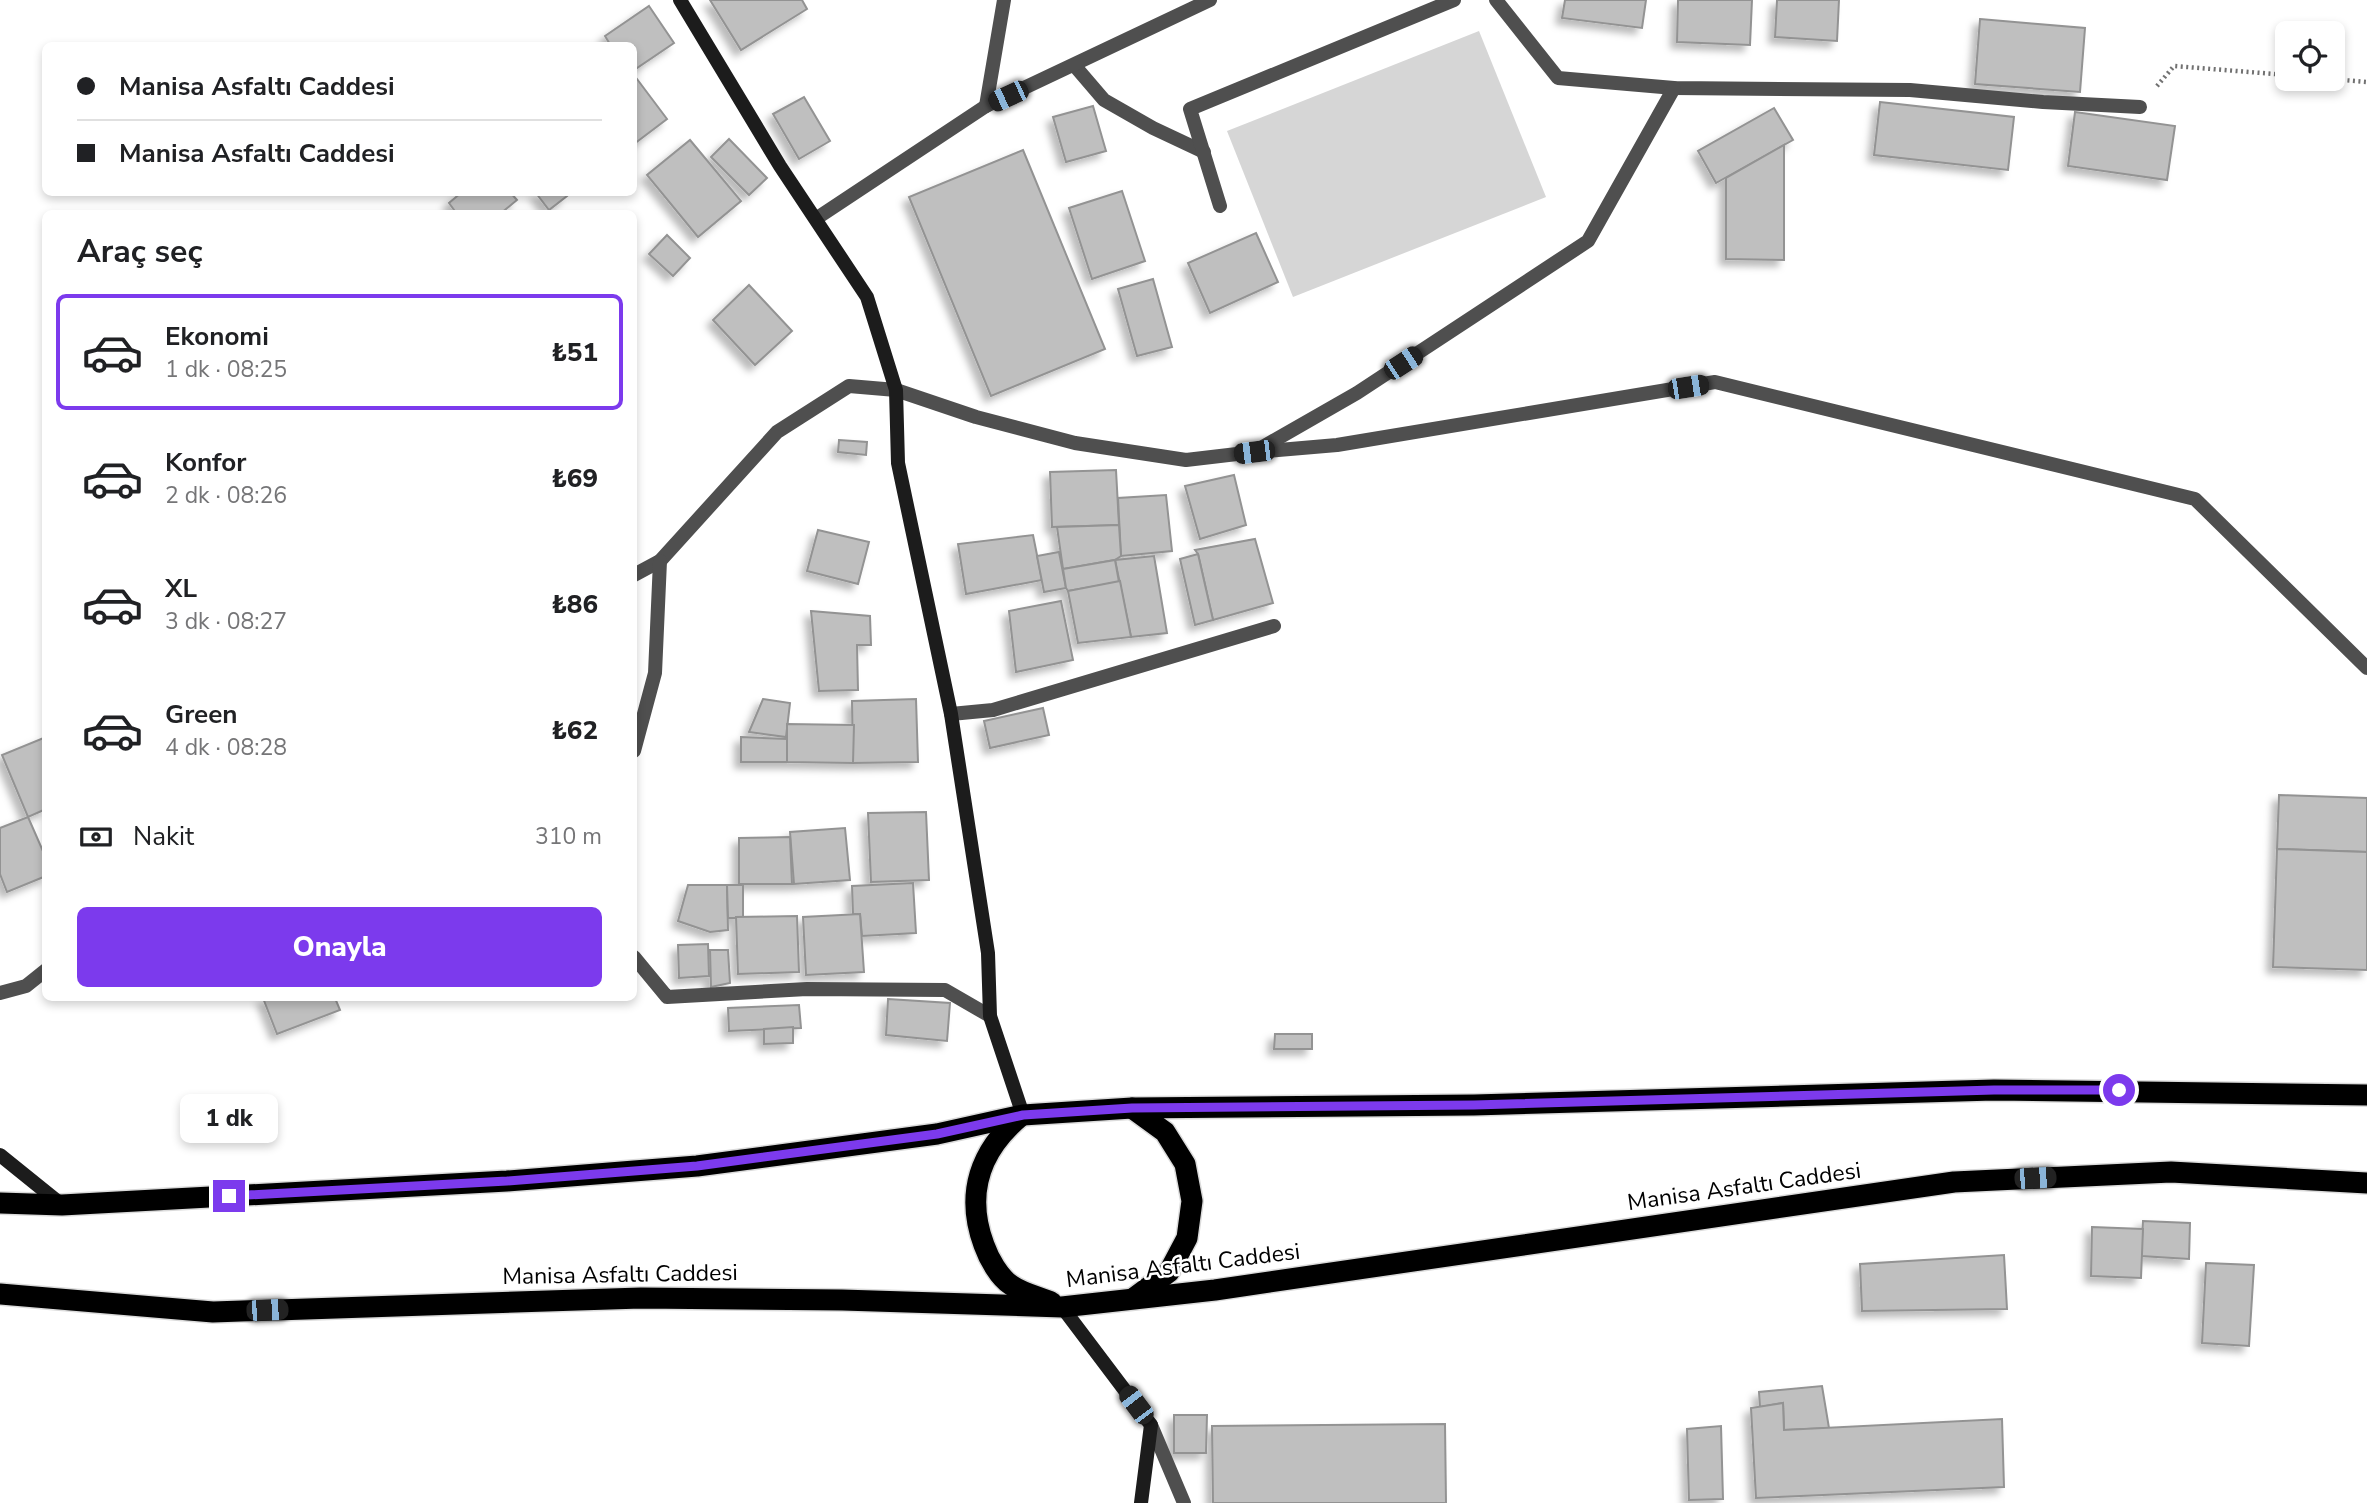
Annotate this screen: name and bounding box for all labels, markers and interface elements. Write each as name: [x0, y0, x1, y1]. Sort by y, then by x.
map controls: [2275, 21, 2345, 91]
button: locate: [2275, 21, 2345, 91]
text: Manisa Asfaltı Caddesi: [119, 69, 395, 104]
car: [985, 78, 1032, 114]
text: Manisa Asfaltı Caddesi: [119, 136, 395, 171]
text: Araç seç: [77, 230, 203, 273]
text: Ekonomi: [165, 319, 269, 354]
icon: car: [81, 321, 144, 384]
text: ₺51: [551, 335, 598, 370]
car: [1380, 343, 1427, 383]
text: 1 dk · 08:25: [165, 354, 287, 385]
car: [1666, 373, 1711, 401]
car: [1232, 439, 1277, 465]
text: Konfor: [165, 445, 246, 480]
icon: car: [81, 447, 144, 510]
text: ₺69: [551, 461, 598, 496]
text: 2 dk · 08:26: [165, 480, 287, 511]
text: XL: [165, 571, 197, 606]
icon: car: [81, 573, 144, 636]
text: ₺86: [551, 587, 598, 622]
text: 3 dk · 08:27: [165, 606, 287, 637]
text: Green: [165, 697, 238, 732]
icon: car: [81, 699, 144, 762]
text: ₺62: [551, 713, 598, 748]
text: 4 dk · 08:28: [165, 732, 287, 763]
icon: cash: [77, 818, 115, 856]
text: Nakit: [133, 819, 194, 854]
text: 310 m: [535, 821, 602, 852]
button: Onayla: [77, 907, 602, 987]
route start: [2103, 1074, 2135, 1106]
callout: 1 dk: [180, 1094, 278, 1144]
text: 1 dk: [205, 1103, 253, 1134]
street label: Manisa Asfaltı Caddesi: [1625, 1155, 1863, 1218]
car: [2014, 1166, 2057, 1190]
route end: [213, 1180, 245, 1212]
street label: Manisa Asfaltı Caddesi: [1064, 1236, 1302, 1295]
street label: Manisa Asfaltı Caddesi: [502, 1257, 738, 1292]
car: [246, 1299, 289, 1321]
car: [1115, 1382, 1158, 1428]

